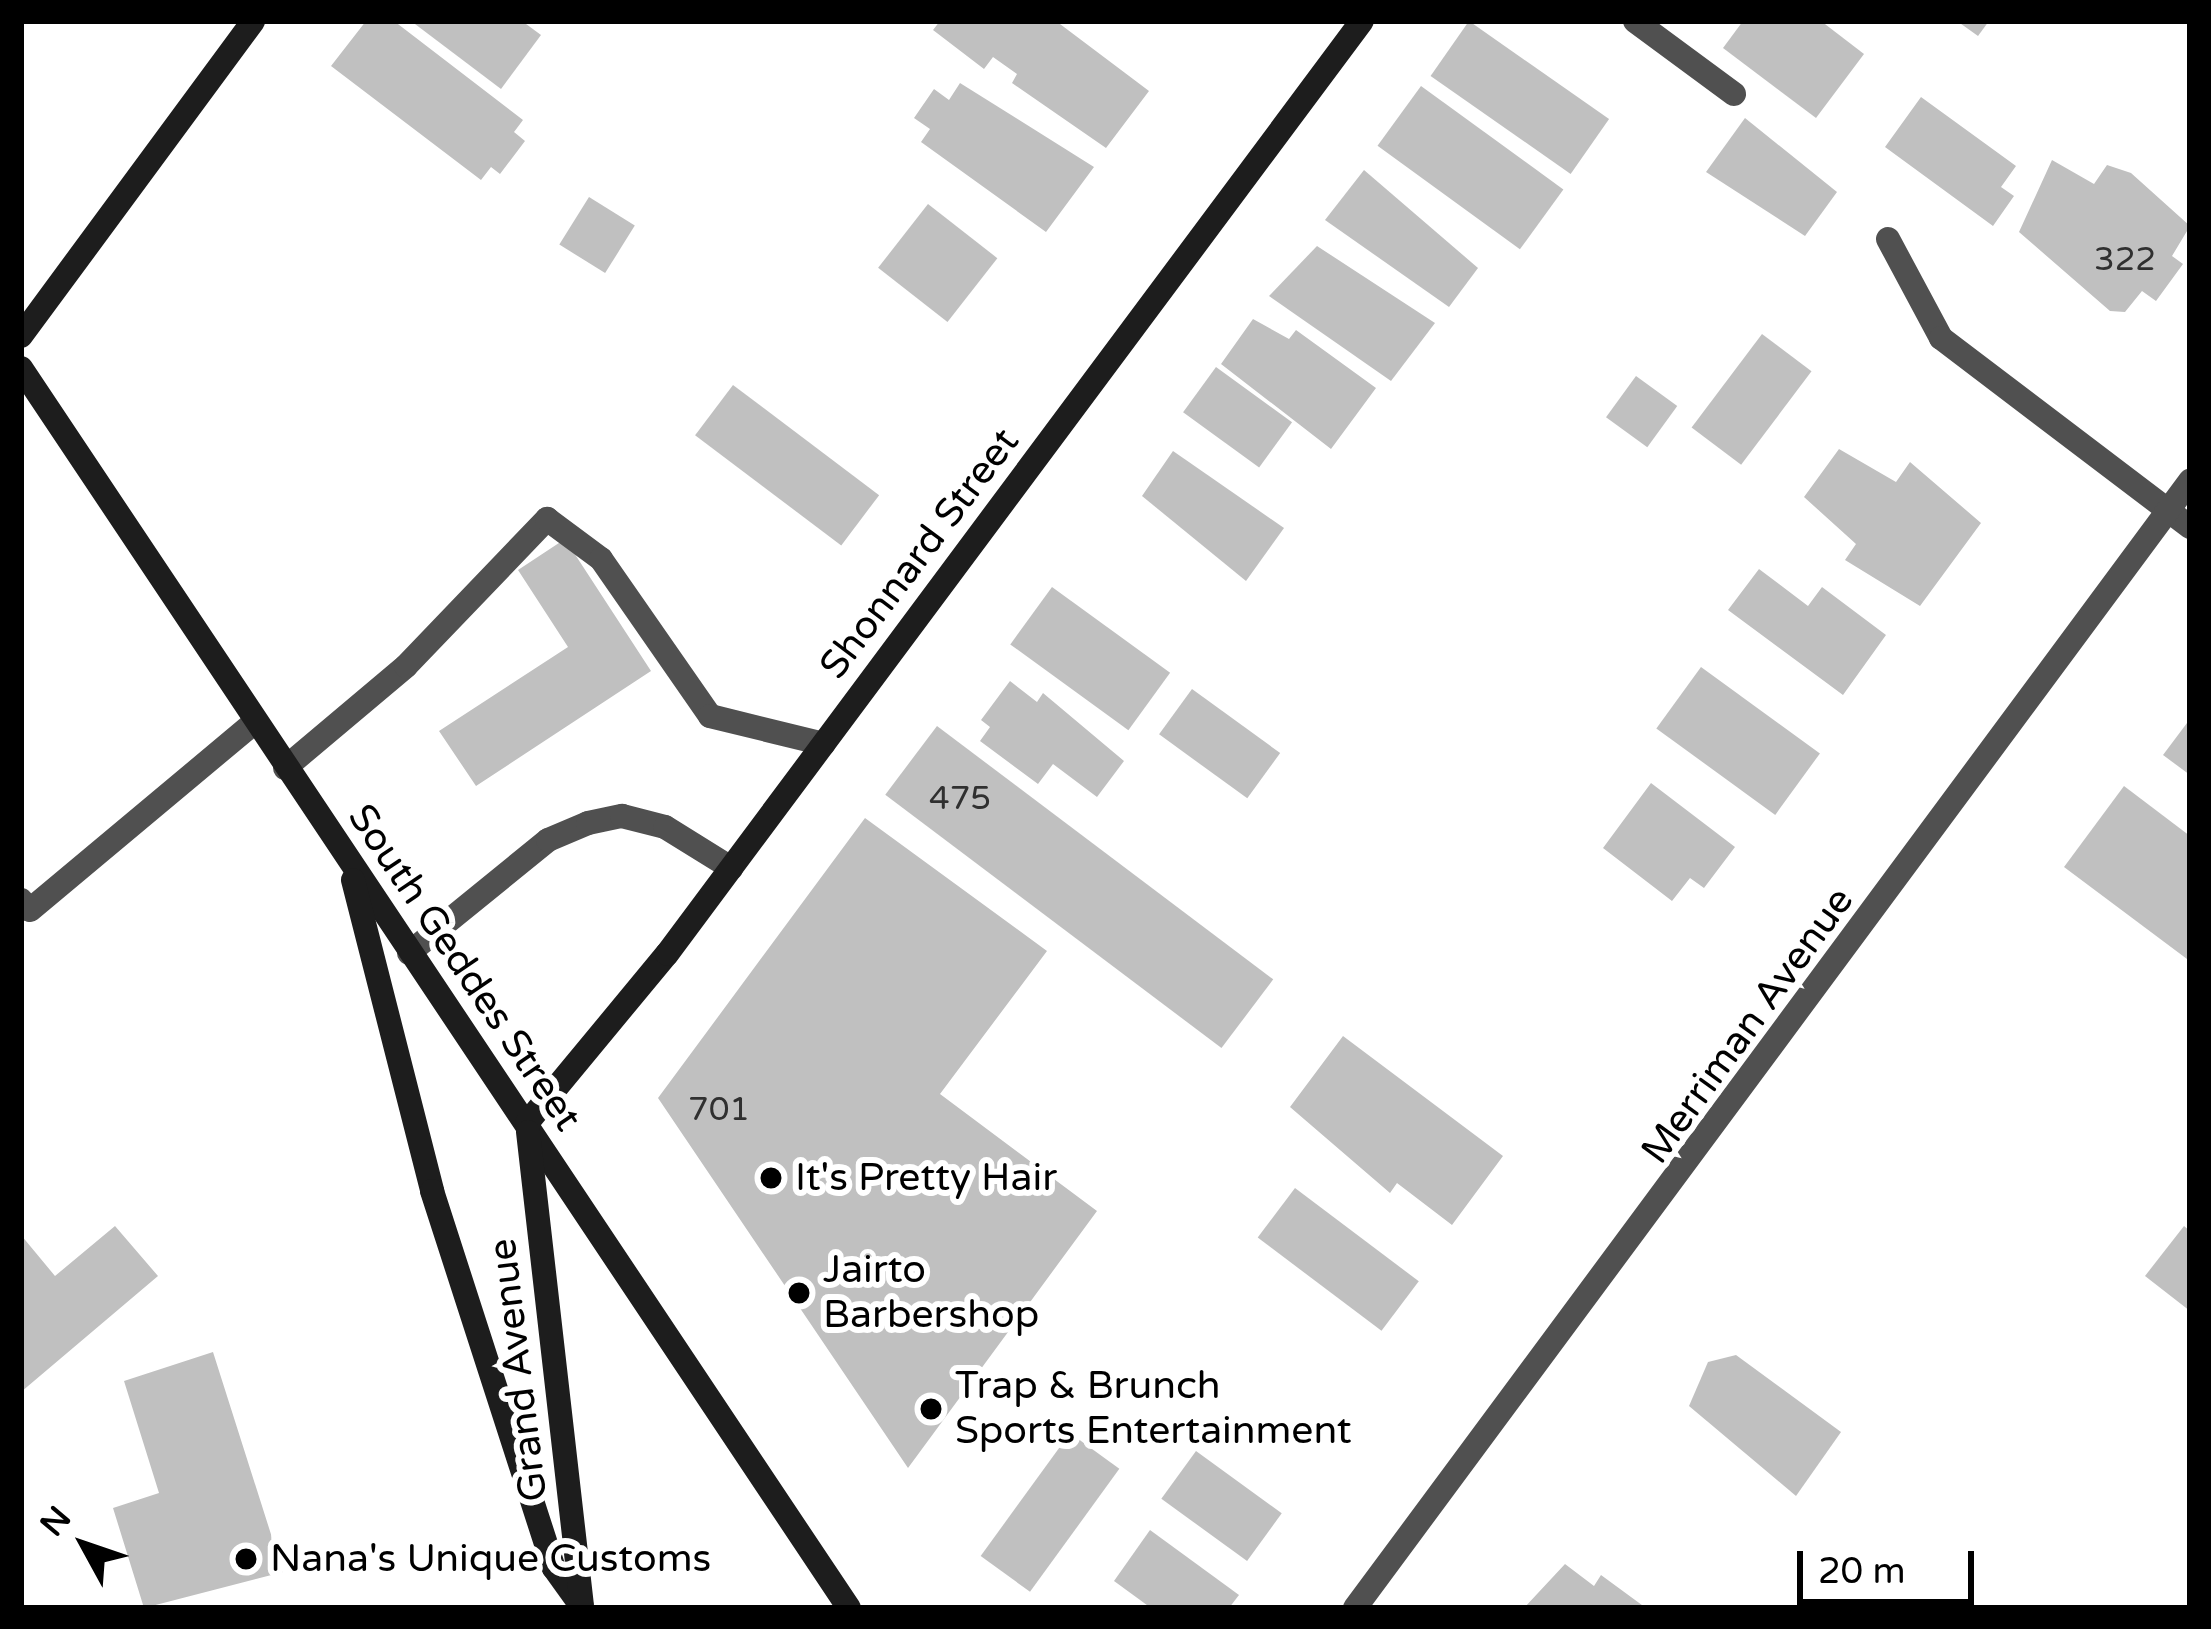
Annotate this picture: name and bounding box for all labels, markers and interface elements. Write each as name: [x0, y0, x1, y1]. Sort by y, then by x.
house number: 322: [2094, 240, 2156, 280]
street label: Shonnard Street: [811, 420, 1029, 688]
house number: 475: [929, 779, 991, 819]
street label: South Geddes Street: [337, 796, 591, 1140]
street label: Merriman Avenue: [1632, 879, 1864, 1173]
house number: 701: [688, 1090, 750, 1130]
place label: It's Pretty Hair: [795, 1155, 1057, 1201]
marker: It's Pretty Hair: [758, 1165, 784, 1191]
street label: Grand Avenue: [480, 1236, 558, 1504]
place label: Jairto Barbershop: [823, 1248, 1039, 1339]
marker: Jairto Barbershop: [786, 1280, 812, 1306]
place label: Trap & Brunch Sports Entertainment: [955, 1364, 1352, 1455]
marker: Trap & Brunch Sports Entertainment: [918, 1396, 944, 1422]
north arrow: [24, 1485, 144, 1605]
text: N: [33, 1499, 79, 1544]
scale bar: [1803, 1527, 1980, 1601]
place label: Nana's Unique Customs: [270, 1536, 711, 1582]
marker: Nana's Unique Customs: [233, 1546, 259, 1572]
text: 20 m: [1818, 1550, 1906, 1593]

